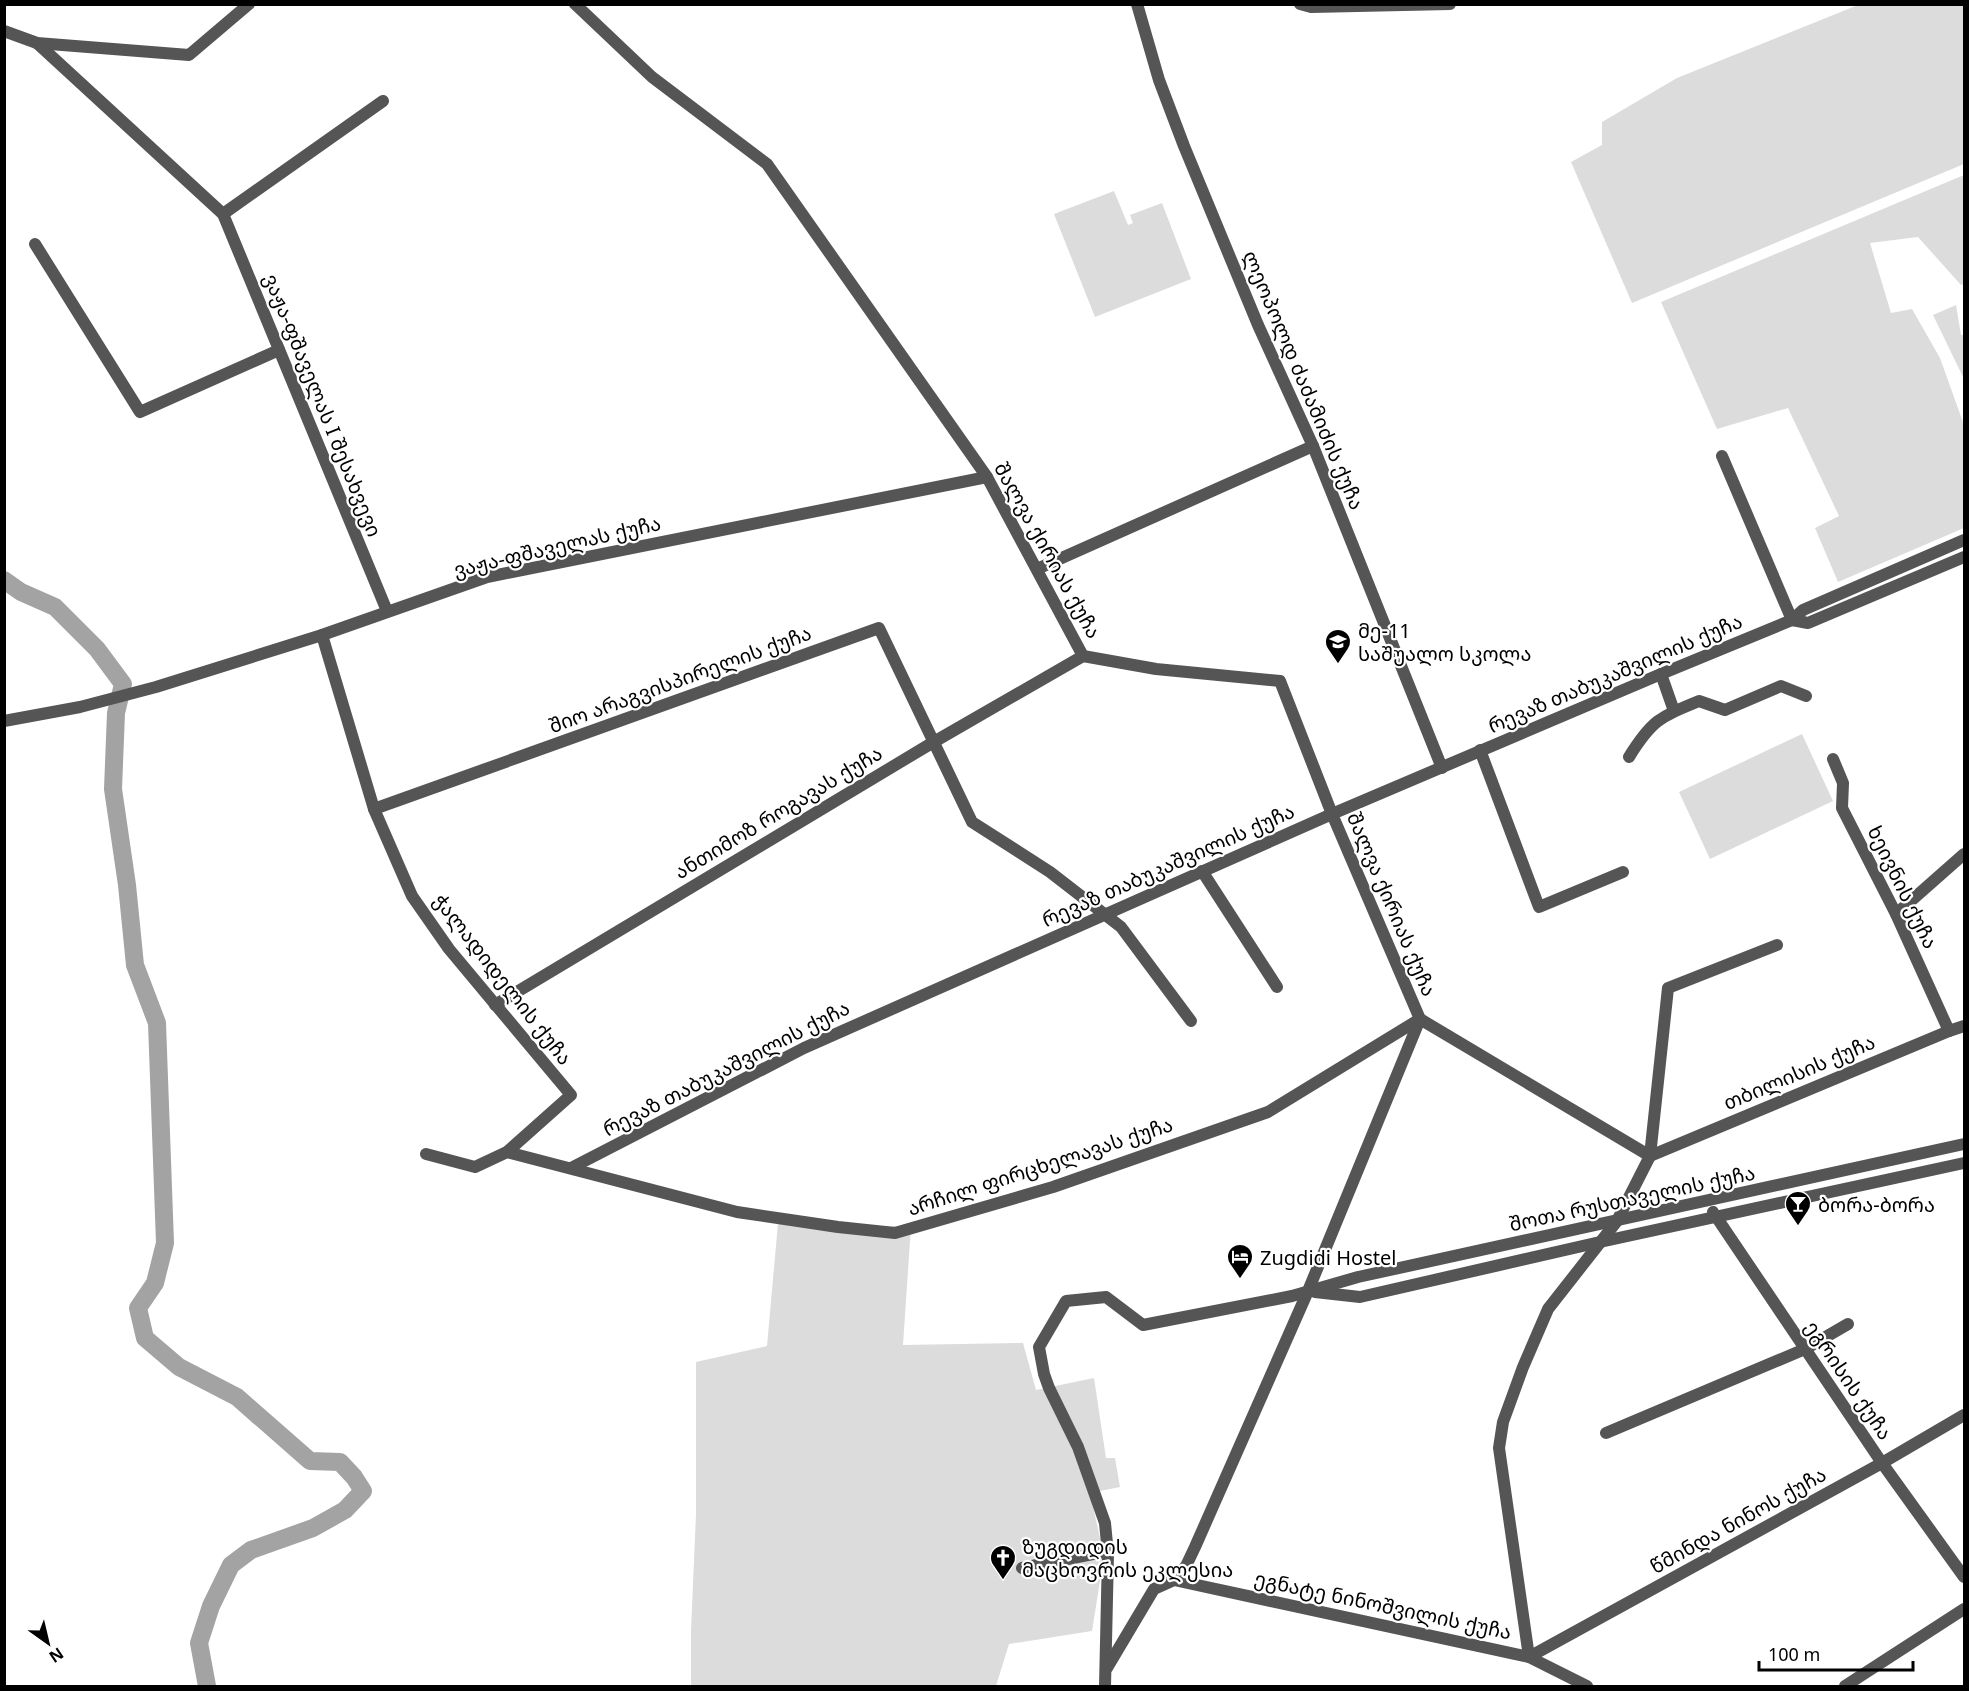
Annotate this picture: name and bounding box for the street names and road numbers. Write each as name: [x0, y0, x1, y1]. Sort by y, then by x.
street label: ლეოპოლდ ძაძამიძის ქუჩა: [1237, 246, 1371, 514]
street label: ვაჟა-ფშაველას I შესახვევი: [258, 269, 388, 541]
street label: შალვა ქირიას ქუჩა: [988, 457, 1108, 643]
street label: ვაჟა-ფშაველას ქუჩა: [451, 509, 663, 583]
street label: რევაზ თაბუკაშვილის ქუჩა: [1484, 607, 1746, 739]
street label: შიო არაგვისპირელის ქუჩა: [545, 619, 815, 739]
street label: ანთიმოზ როგავას ქუჩა: [669, 739, 887, 885]
street label: რევაზ თაბუკაშვილის ქუჩა: [1037, 797, 1299, 933]
street label: შალვა ქირიას ქუჩა: [1341, 808, 1443, 1000]
street label: ხეივნის ქუჩა: [1862, 821, 1944, 953]
street label: ჭალადიდელის ქუჩა: [428, 888, 578, 1070]
street label: რევაზ თაბუკაშვილის ქუჩა: [598, 994, 854, 1142]
street label: თბილისის ქუჩა: [1719, 1028, 1879, 1116]
street label: არჩილ ფირცხელავას ქუჩა: [904, 1110, 1176, 1222]
street label: შოთა რუსთაველის ქუჩა: [1507, 1159, 1757, 1237]
street label: ეგრისის ქუჩა: [1799, 1315, 1899, 1445]
street label: წმინდა ნინოს ქუჩა: [1645, 1460, 1831, 1580]
street label: ეგნატე ნინოშვილის ქუჩა: [1252, 1565, 1514, 1645]

